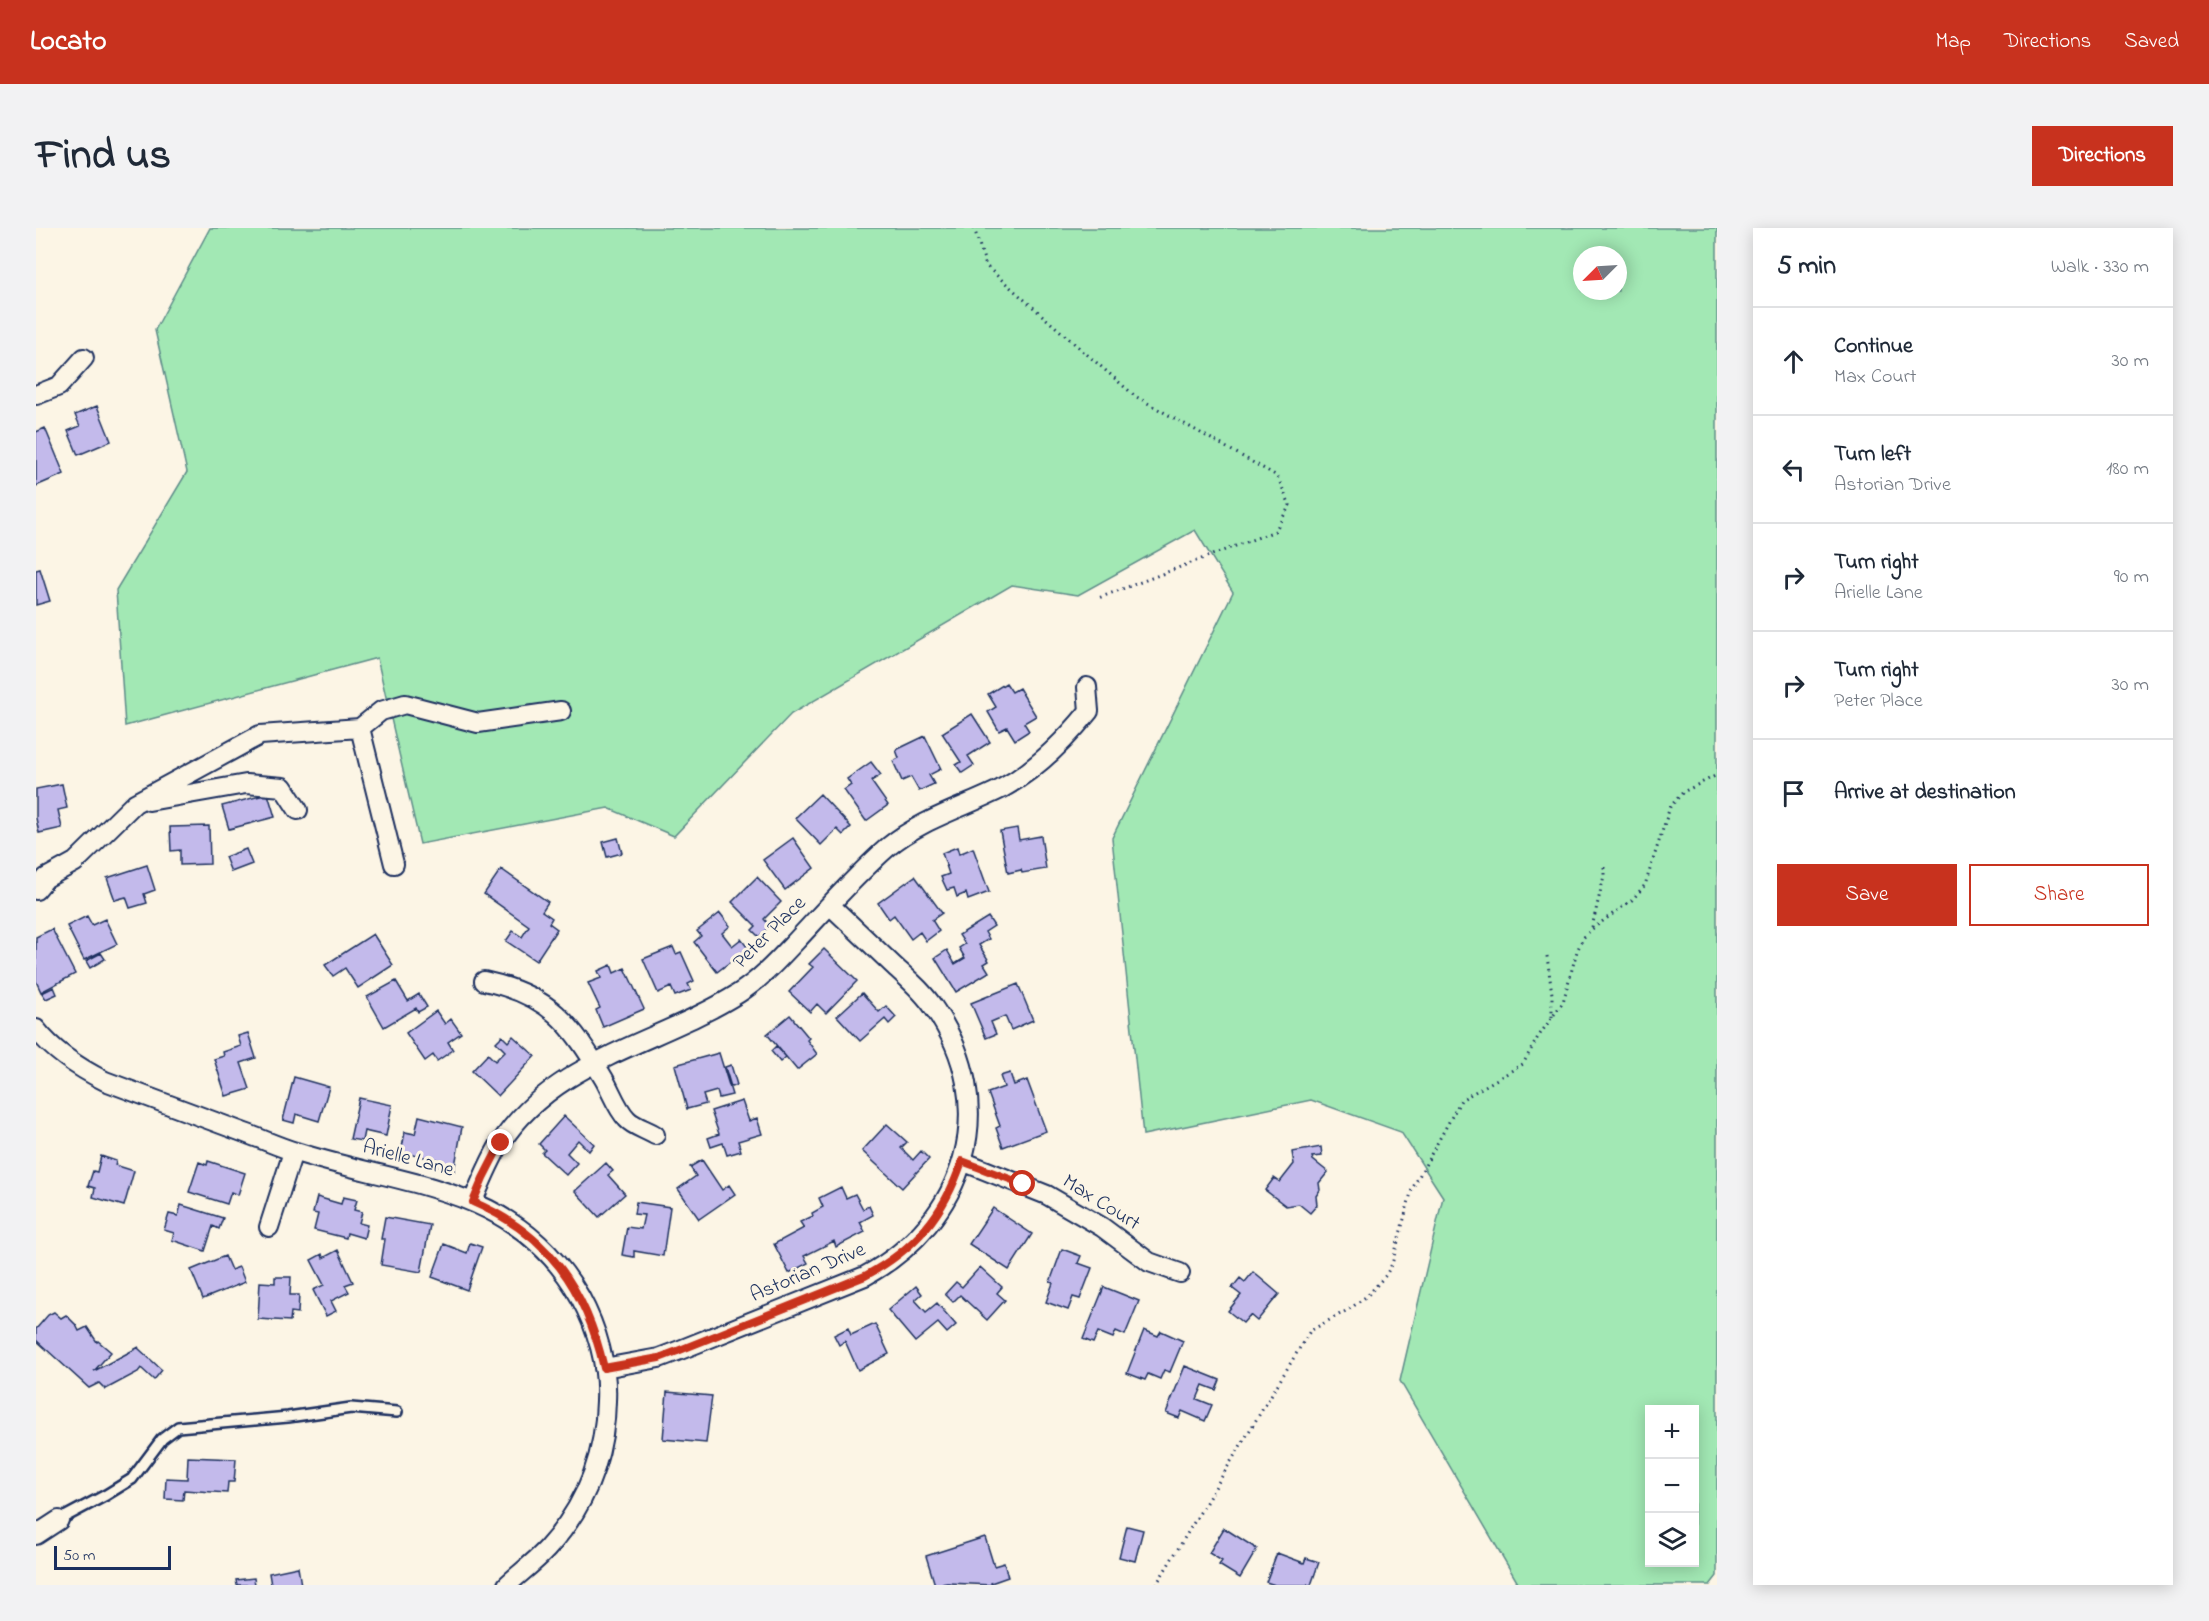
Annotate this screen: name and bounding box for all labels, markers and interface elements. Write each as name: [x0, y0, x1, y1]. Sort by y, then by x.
text: Locato: [30, 22, 106, 63]
text: Map: [1935, 27, 1971, 57]
text: Directions: [2004, 27, 2091, 57]
text: Saved: [2124, 27, 2179, 57]
text: Find us: [36, 126, 171, 187]
button: Directions: [2032, 126, 2173, 186]
north arrow: [1573, 246, 1627, 300]
text: 5 min: [1777, 248, 1836, 286]
text: Walk · 330 m: [2051, 253, 2149, 282]
text: Continue: [1834, 331, 1913, 363]
icon: ahead: [1777, 345, 1810, 378]
text: 30 m: [2112, 347, 2149, 376]
text: Max Court: [1834, 363, 1917, 392]
text: Turn left: [1834, 439, 1911, 471]
icon: left: [1777, 453, 1810, 486]
text: 180 m: [2106, 455, 2149, 484]
text: Astorian Drive: [1834, 471, 1951, 500]
text: Turn right: [1834, 547, 1919, 579]
icon: right: [1777, 561, 1810, 594]
text: 90 m: [2114, 563, 2149, 592]
text: Arielle Lane: [1834, 579, 1923, 608]
text: Turn right: [1834, 655, 1919, 687]
icon: right: [1777, 669, 1810, 702]
text: 30 m: [2112, 671, 2149, 700]
text: Peter Place: [1834, 687, 1923, 716]
icon: arrive: [1777, 777, 1810, 810]
text: Arrive at destination: [1834, 777, 2016, 809]
button: Save: [1777, 864, 1957, 926]
button: Share: [1969, 864, 2149, 926]
street label: Peter Place: [727, 889, 814, 976]
route end: [487, 1129, 513, 1155]
street label: Arielle Lane: [359, 1132, 457, 1186]
street label: Max Court: [1056, 1167, 1146, 1239]
route start: [1009, 1170, 1035, 1196]
street label: Astorian Drive: [746, 1235, 871, 1311]
map controls: [1645, 1405, 1699, 1567]
button: +: [1645, 1405, 1699, 1459]
button: −: [1645, 1459, 1699, 1513]
button: layers: [1645, 1513, 1699, 1567]
scale bar: [54, 1543, 171, 1570]
text: 50 m: [63, 1544, 95, 1568]

